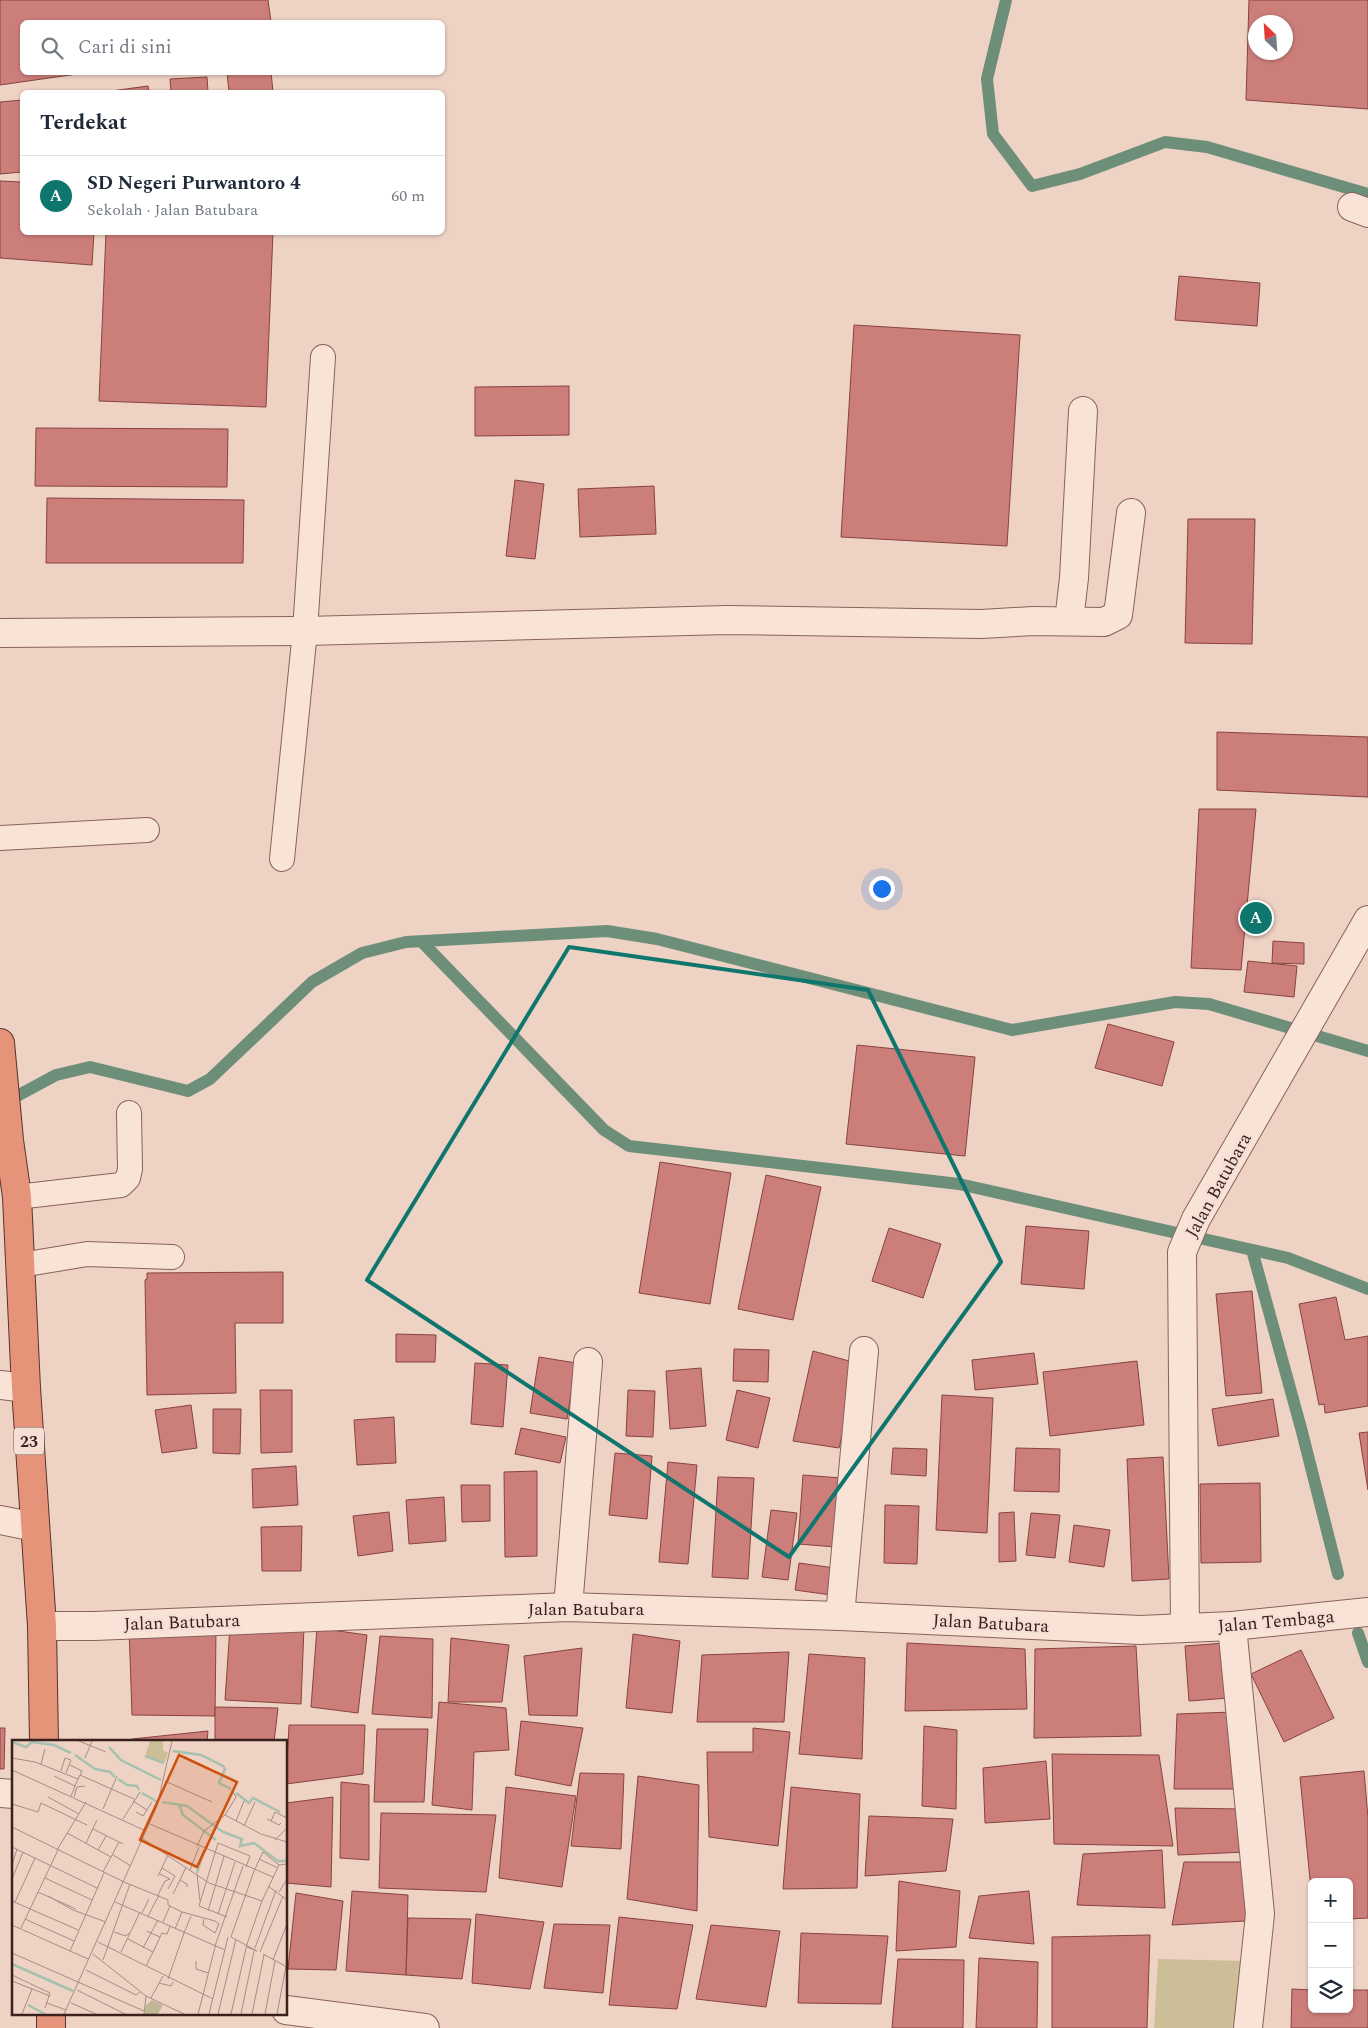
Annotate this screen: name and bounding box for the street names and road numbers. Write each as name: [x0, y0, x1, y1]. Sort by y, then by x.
street label: Jalan Batubara: [1178, 1128, 1259, 1243]
road number: 23: [14, 1428, 44, 1454]
street label: Jalan Batubara: [528, 1596, 644, 1623]
street label: Jalan Tembaga: [1217, 1603, 1336, 1640]
street label: Jalan Batubara: [123, 1607, 241, 1638]
street label: Jalan Batubara: [932, 1607, 1050, 1640]

